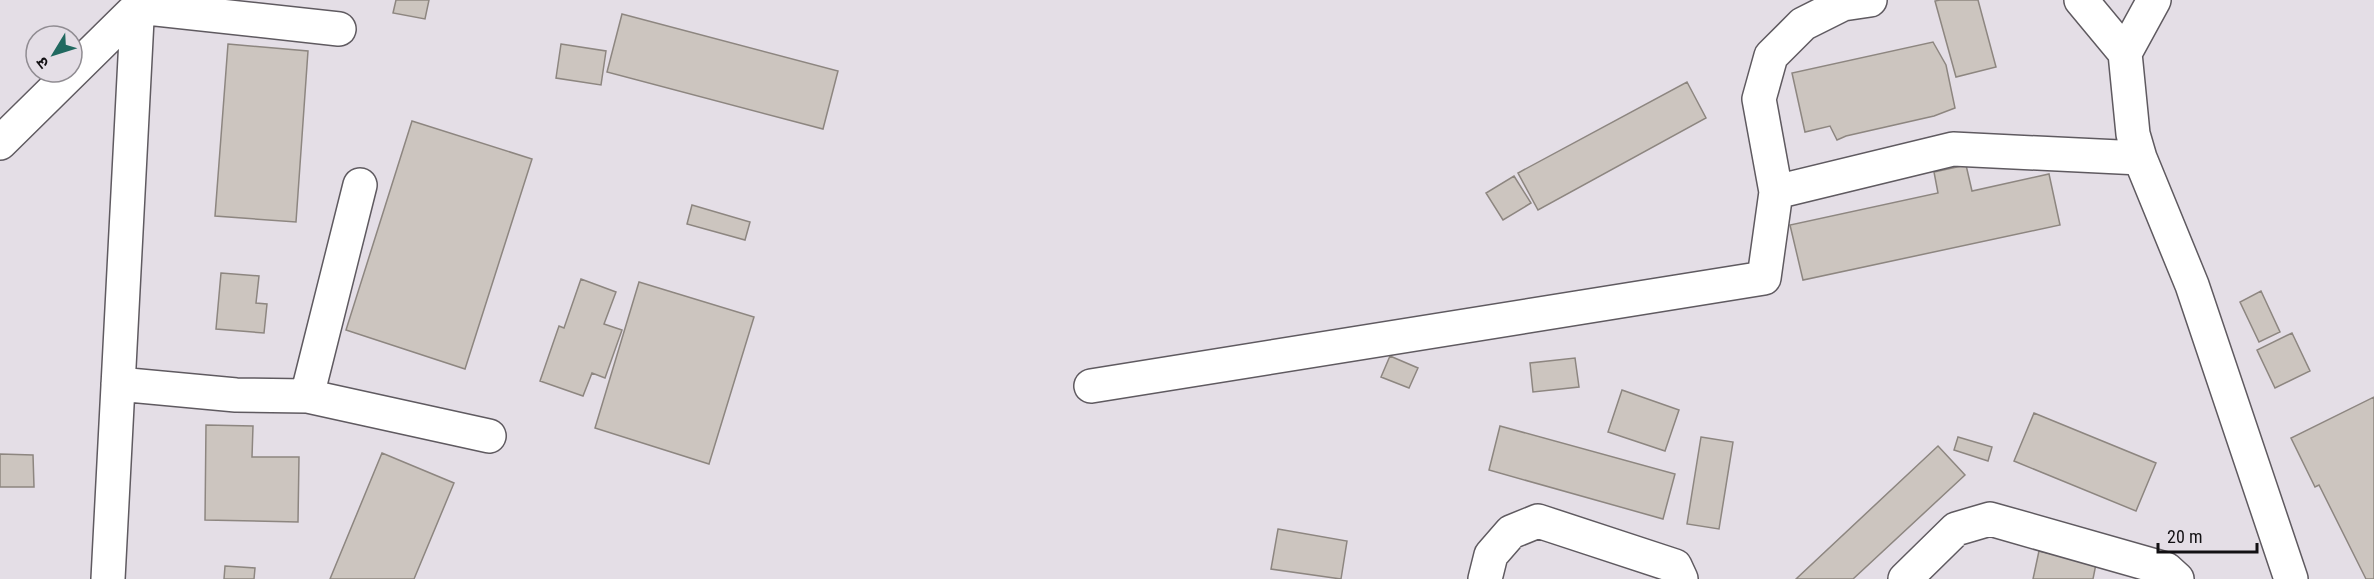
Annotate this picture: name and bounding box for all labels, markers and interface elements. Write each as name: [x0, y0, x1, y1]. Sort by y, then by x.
north arrow: [24, 24, 84, 84]
text: उ: [32, 53, 53, 72]
scale bar: [2158, 516, 2257, 554]
text: 20 m: [2167, 526, 2202, 547]

